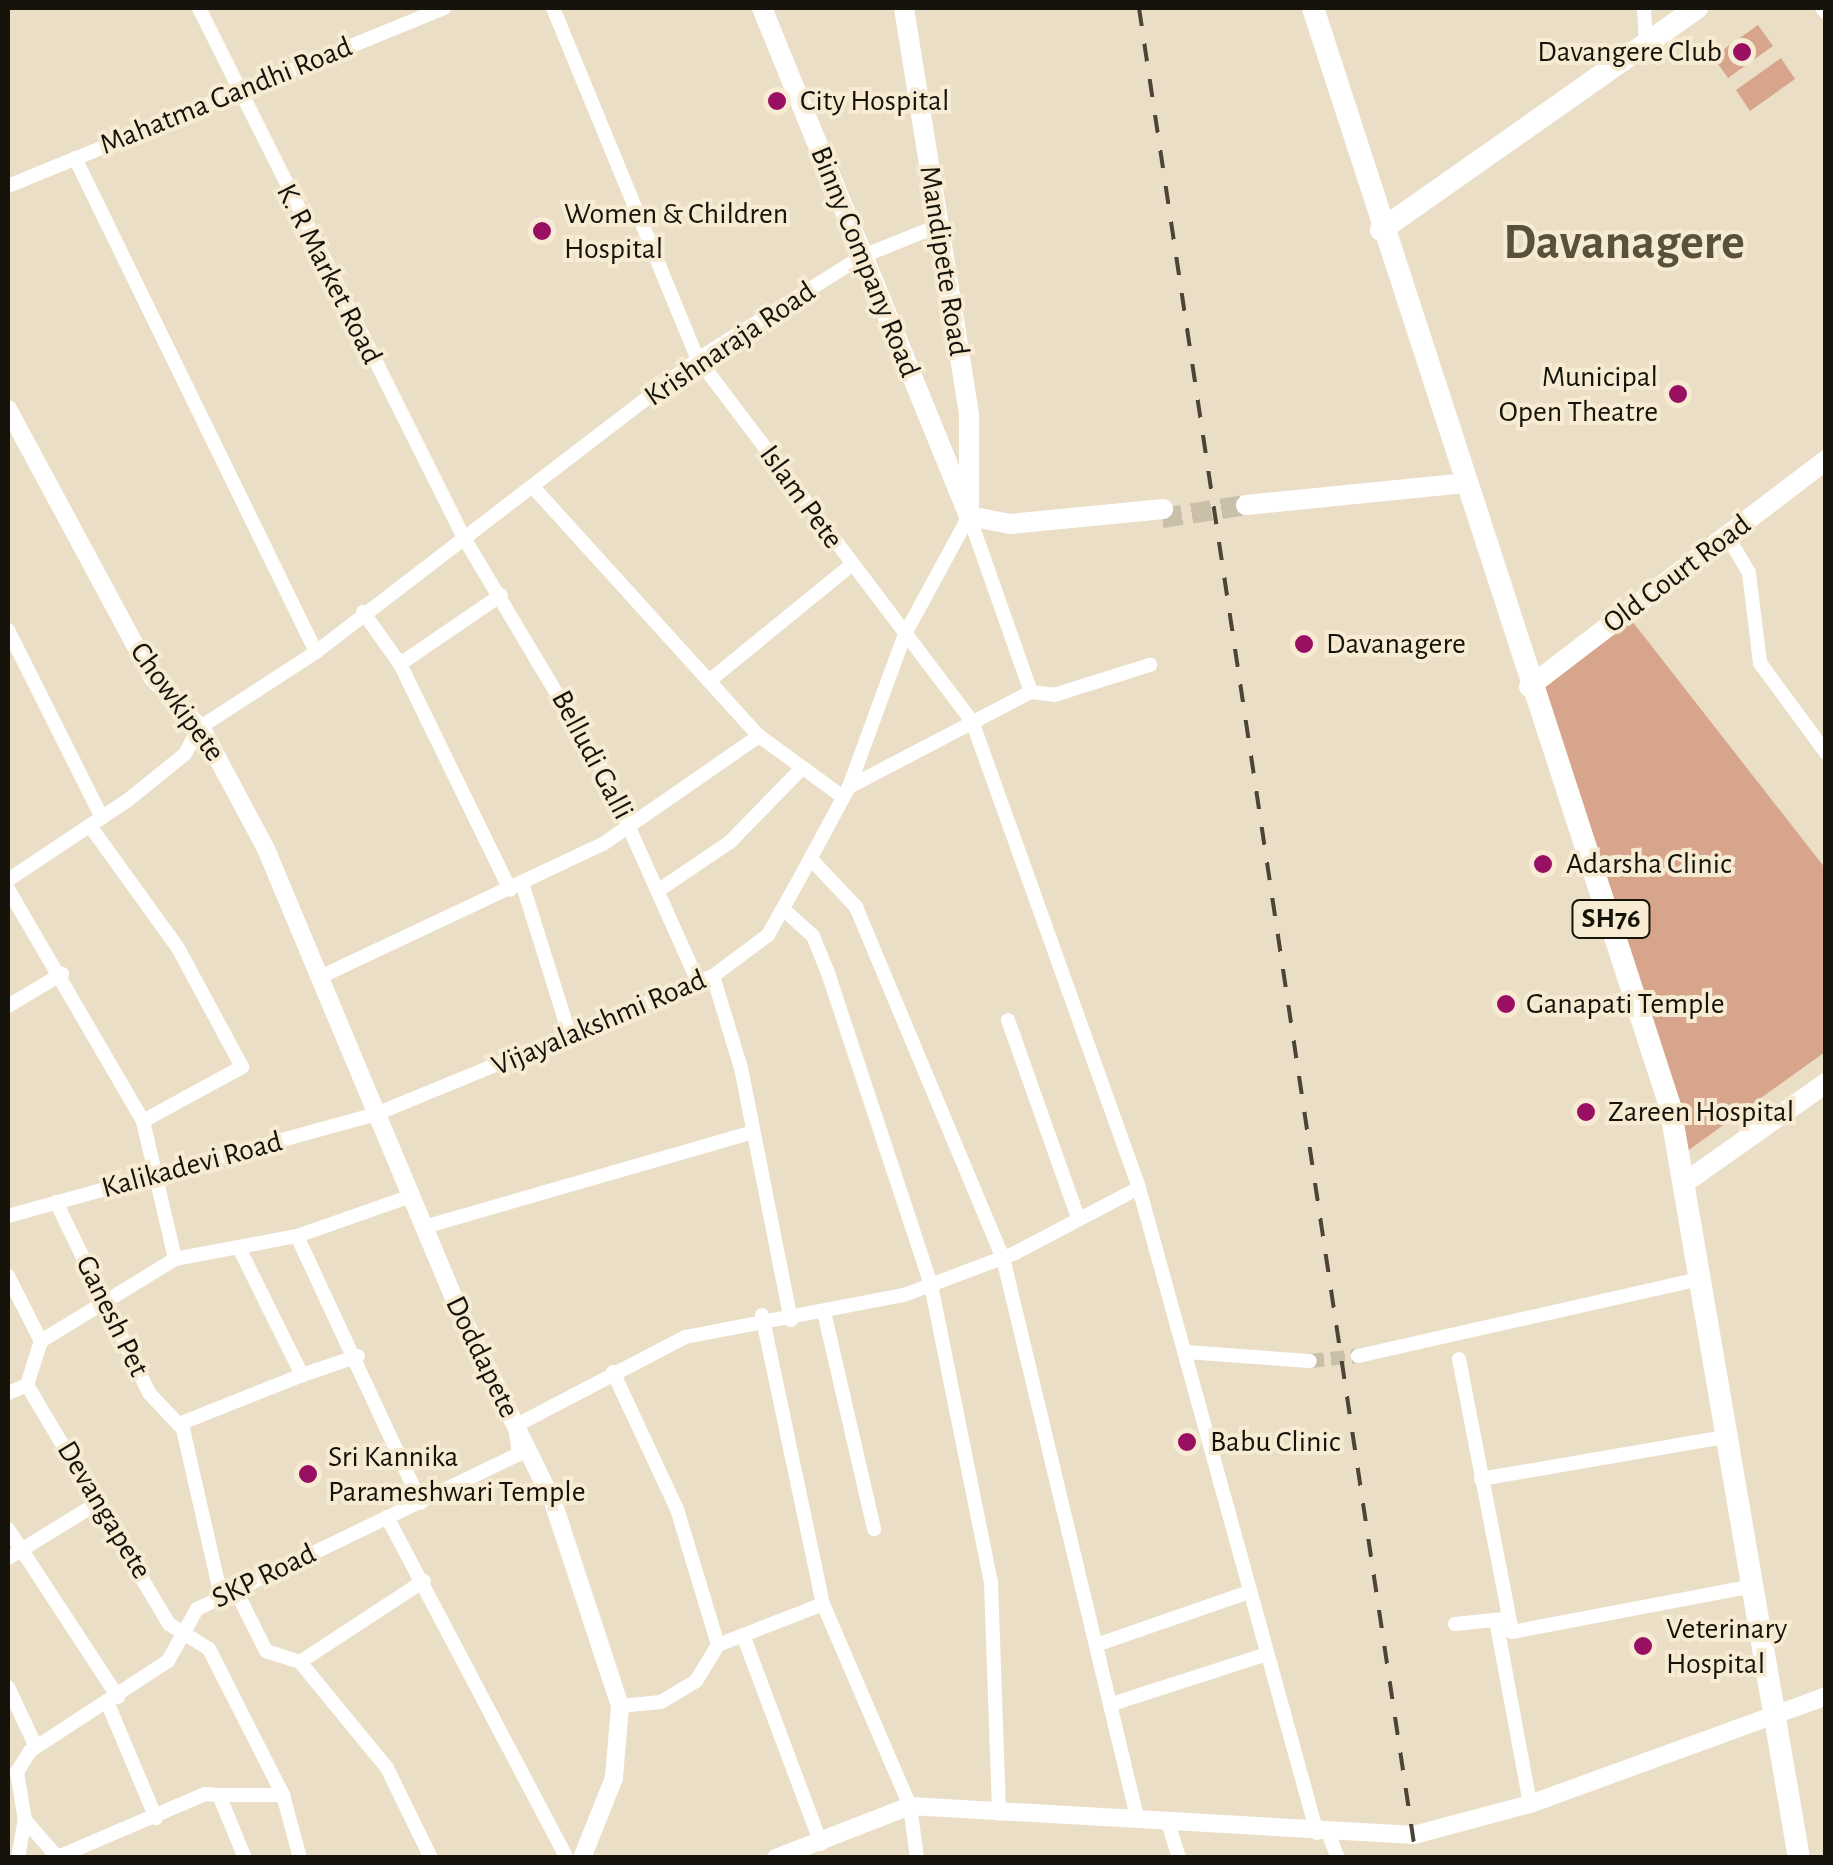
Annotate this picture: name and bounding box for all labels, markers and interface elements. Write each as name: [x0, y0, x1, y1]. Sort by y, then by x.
street label: Mahatma Gandhi Road: [95, 29, 357, 163]
place label: Davangere Club: [1537, 34, 1722, 70]
marker: Davangere Club: [1731, 41, 1753, 63]
place label: City Hospital: [800, 83, 949, 119]
marker: City Hospital: [764, 88, 790, 114]
street label: Binny Company Road: [802, 141, 928, 383]
street label: Mandipete Road: [911, 163, 977, 359]
street label: K. R Market Road: [268, 178, 390, 370]
place label: Women & Children Hospital: [564, 196, 788, 266]
district label: Davanagere: [1503, 214, 1745, 274]
marker: Women & Children Hospital: [529, 218, 555, 244]
street label: Krishnaraja Road: [638, 274, 822, 414]
place label: Municipal Open Theatre: [1499, 359, 1658, 430]
marker: Municipal Open Theatre: [1667, 383, 1689, 405]
street label: Islam Pete: [751, 438, 851, 556]
street label: Old Court Road: [1596, 507, 1758, 641]
place label: Davanagere: [1326, 626, 1466, 662]
marker: Davanagere: [1291, 631, 1317, 657]
street label: Chowkipete: [122, 635, 232, 769]
street label: Belludi Galli: [543, 684, 641, 826]
place label: Adarsha Clinic: [1566, 846, 1732, 882]
marker: Adarsha Clinic: [1530, 851, 1556, 877]
road number: SH76: [1571, 896, 1651, 942]
street label: Vijayalakshmi Road: [487, 962, 711, 1084]
place label: Ganapati Temple: [1526, 986, 1725, 1022]
marker: Ganapati Temple: [1495, 993, 1517, 1015]
place label: Zareen Hospital: [1608, 1094, 1794, 1130]
marker: Zareen Hospital: [1573, 1099, 1599, 1125]
street label: Kalikadevi Road: [98, 1124, 286, 1206]
street label: Ganesh Pet: [67, 1250, 157, 1382]
street label: Doddapete: [437, 1290, 527, 1424]
place label: Babu Clinic: [1210, 1424, 1340, 1460]
marker: Babu Clinic: [1174, 1429, 1200, 1455]
street label: Devangapete: [49, 1434, 159, 1586]
place label: Sri Kannika Parameshwari Temple: [328, 1439, 586, 1510]
marker: Sri Kannika Parameshwari Temple: [297, 1463, 319, 1485]
street label: SKP Road: [206, 1536, 322, 1616]
place label: Veterinary Hospital: [1666, 1611, 1787, 1682]
marker: Veterinary Hospital: [1630, 1633, 1656, 1659]

